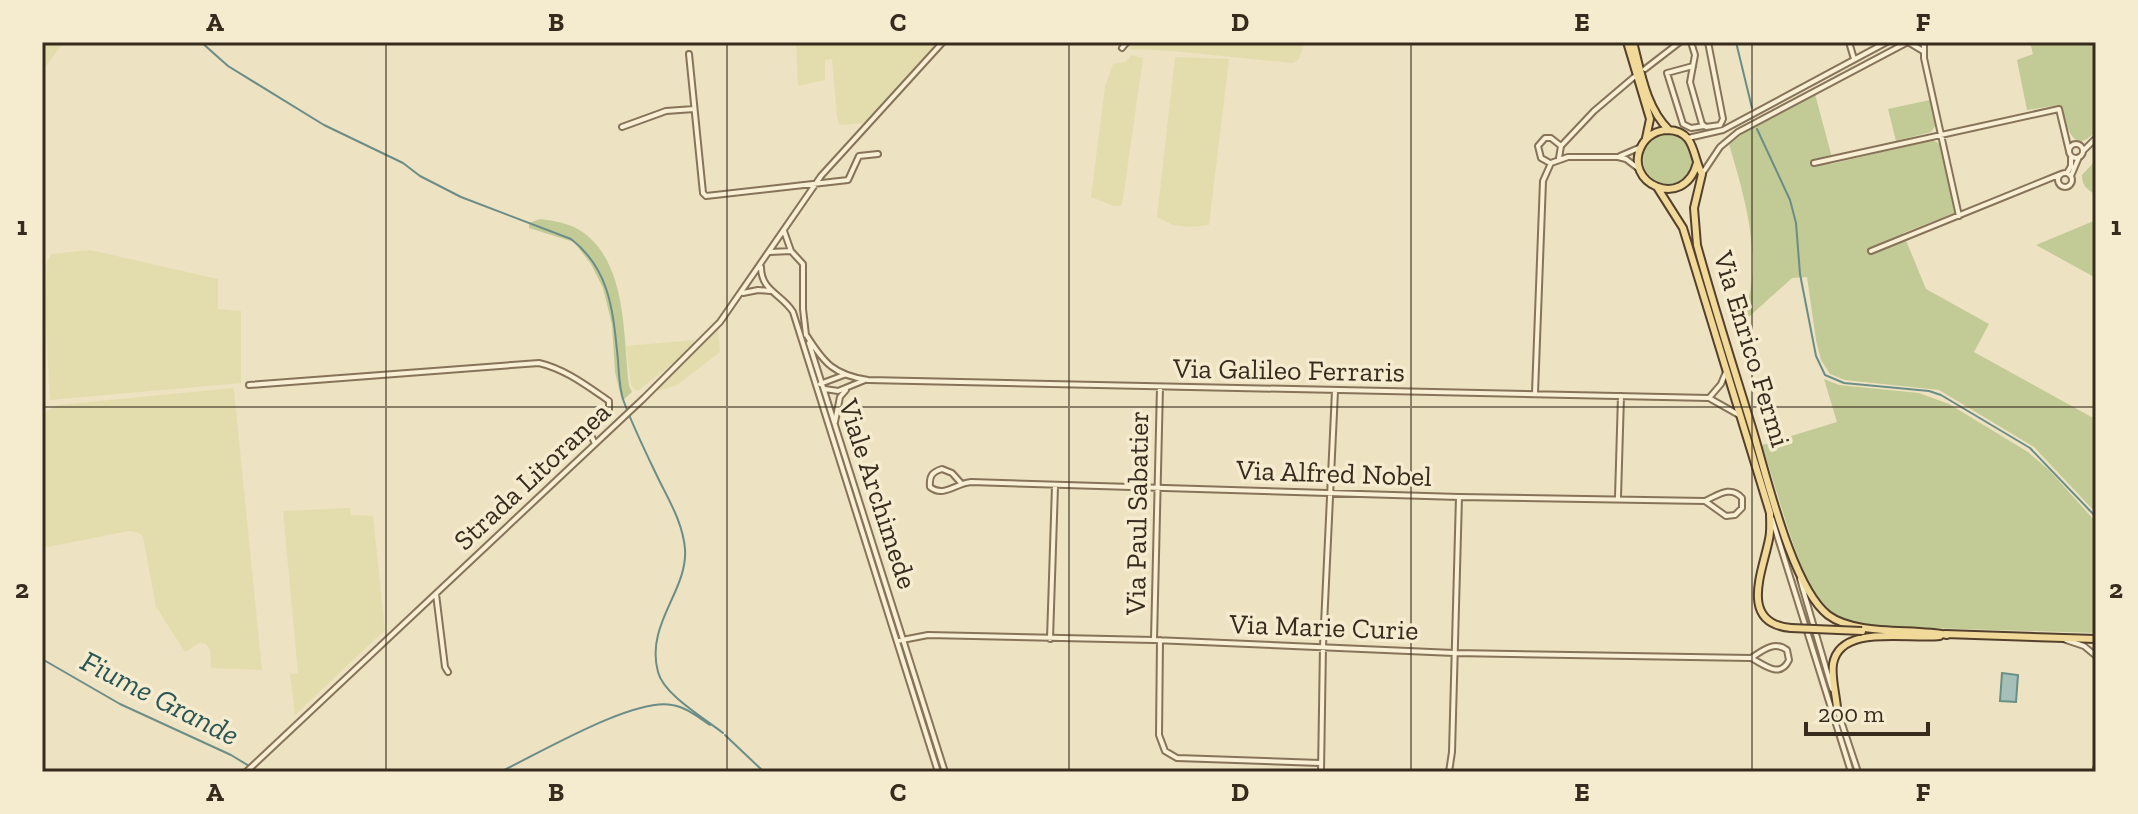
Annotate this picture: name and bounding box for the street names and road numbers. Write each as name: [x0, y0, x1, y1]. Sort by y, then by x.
street label: Via Enrico Fermi: [1706, 246, 1798, 451]
street label: Via Galileo Ferraris: [1172, 351, 1405, 389]
street label: Viale Archimede: [832, 394, 924, 593]
street label: Strada Litoranea: [447, 395, 617, 557]
street label: Via Paul Sabatier: [1119, 411, 1155, 616]
street label: Via Alfred Nobel: [1235, 453, 1432, 493]
street label: Via Marie Curie: [1228, 607, 1419, 647]

